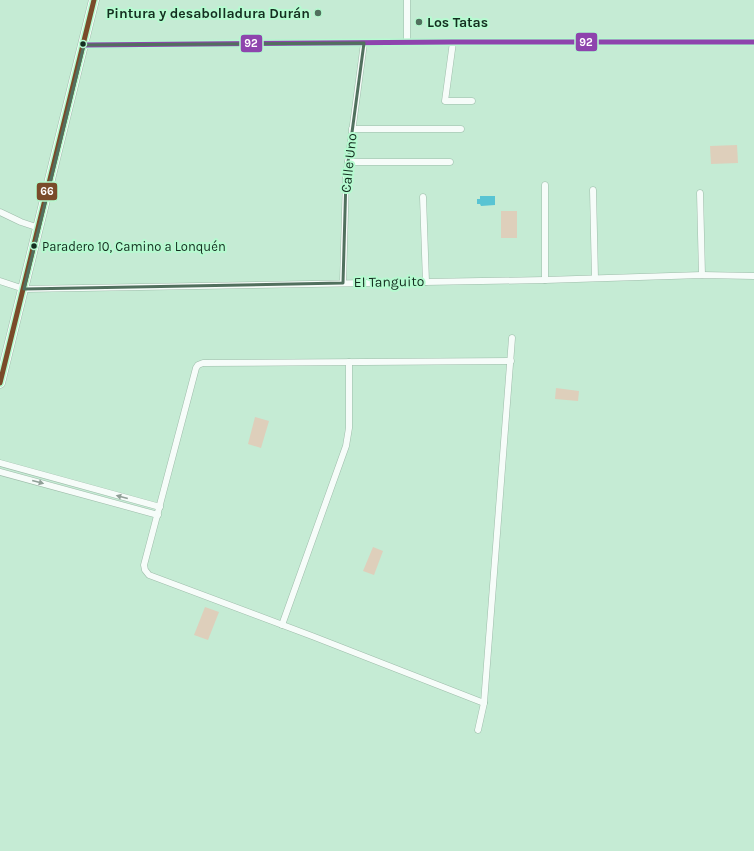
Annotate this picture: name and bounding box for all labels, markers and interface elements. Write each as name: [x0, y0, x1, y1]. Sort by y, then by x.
place label: Pintura y desabolladura Durán: [106, 5, 310, 22]
marker: Pintura y desabolladura Durán: [313, 8, 323, 18]
place label: Los Tatas: [427, 14, 488, 31]
marker: Los Tatas: [414, 17, 424, 27]
line badge: 92: [575, 32, 598, 52]
line badge: 92: [240, 34, 263, 53]
text: 92: [579, 36, 593, 49]
text: 92: [244, 37, 258, 50]
unlabelled marker: [78, 39, 88, 49]
street label: Calle Uno: [337, 132, 361, 194]
line badge: 66: [36, 182, 58, 201]
text: 66: [40, 185, 54, 198]
place label: Paradero 10, Camino a Lonquén: [42, 239, 226, 255]
marker: Paradero 10, Camino a Lonquén: [29, 241, 39, 251]
street label: El Tanguito: [354, 273, 424, 291]
one-way arrow: [31, 480, 44, 486]
one-way arrow: [116, 494, 128, 500]

